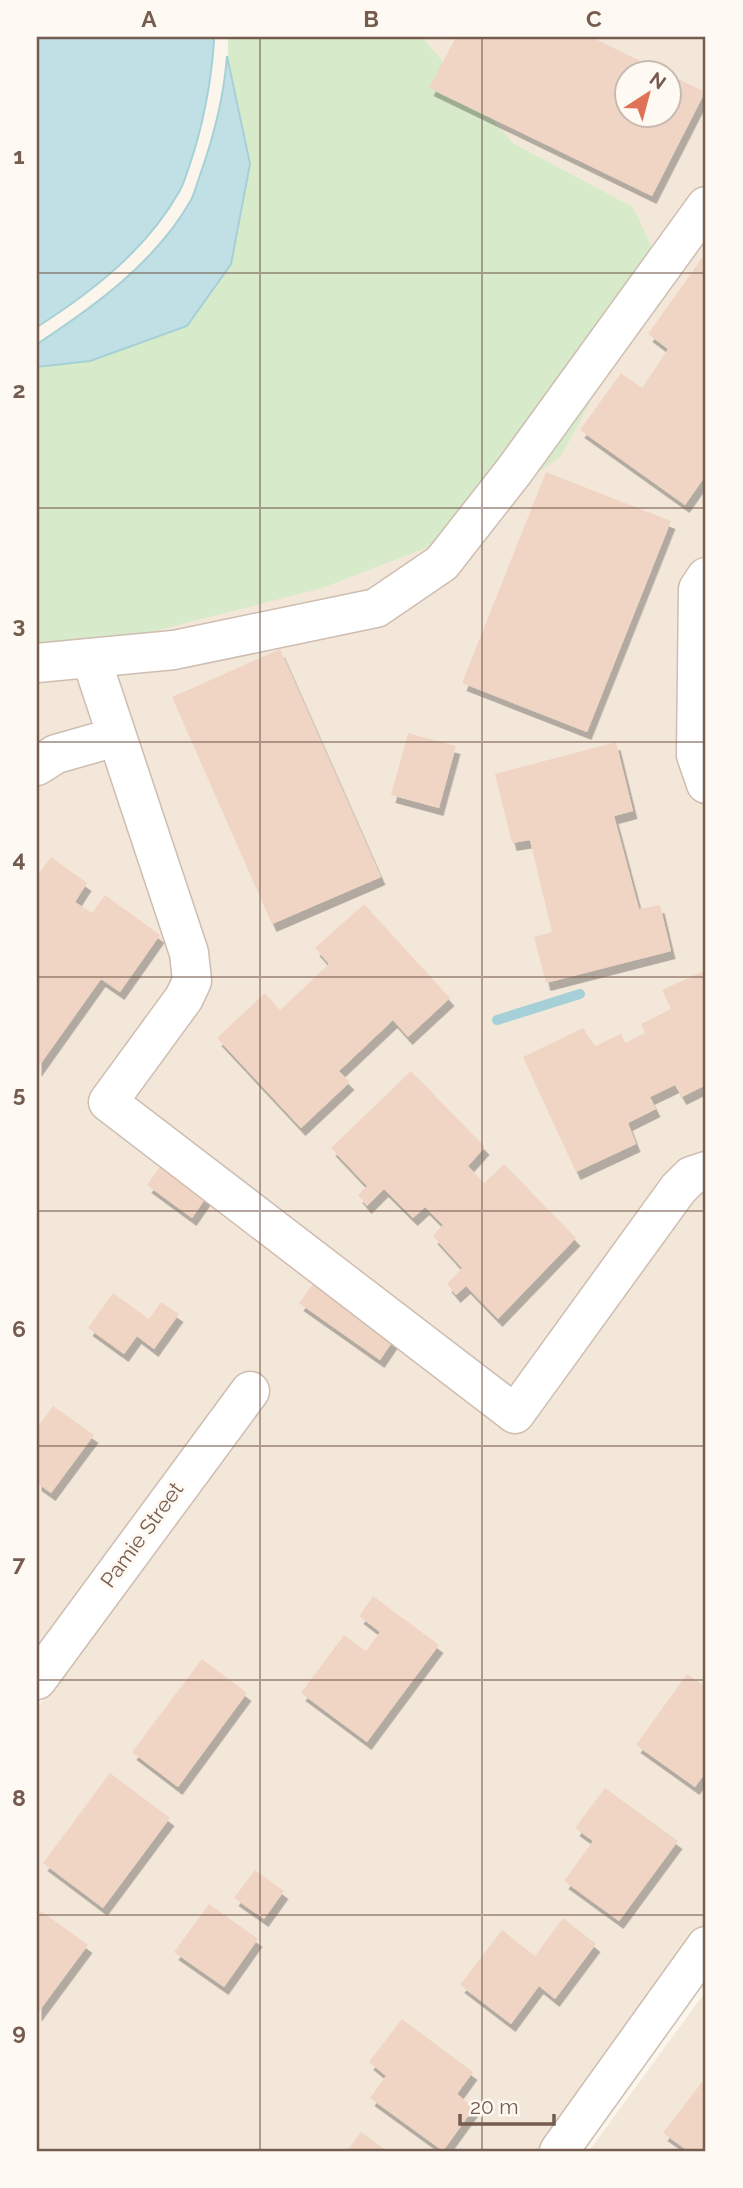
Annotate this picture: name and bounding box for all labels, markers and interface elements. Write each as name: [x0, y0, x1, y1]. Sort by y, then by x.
text: A: [141, 5, 157, 32]
text: B: [363, 5, 379, 32]
text: C: [586, 5, 602, 32]
north arrow: [614, 60, 684, 130]
text: N: [646, 67, 670, 93]
text: 1: [13, 142, 25, 169]
text: 2: [13, 376, 25, 403]
text: 3: [13, 611, 25, 638]
text: 4: [12, 845, 26, 872]
text: 5: [13, 1080, 26, 1107]
text: 6: [12, 1315, 26, 1342]
street label: Pamie Street: [95, 1477, 188, 1592]
text: 7: [13, 1549, 26, 1576]
text: 8: [12, 1784, 26, 1811]
text: 9: [12, 2018, 26, 2045]
scale bar: [460, 2083, 554, 2127]
text: 20 m: [470, 2094, 518, 2119]

